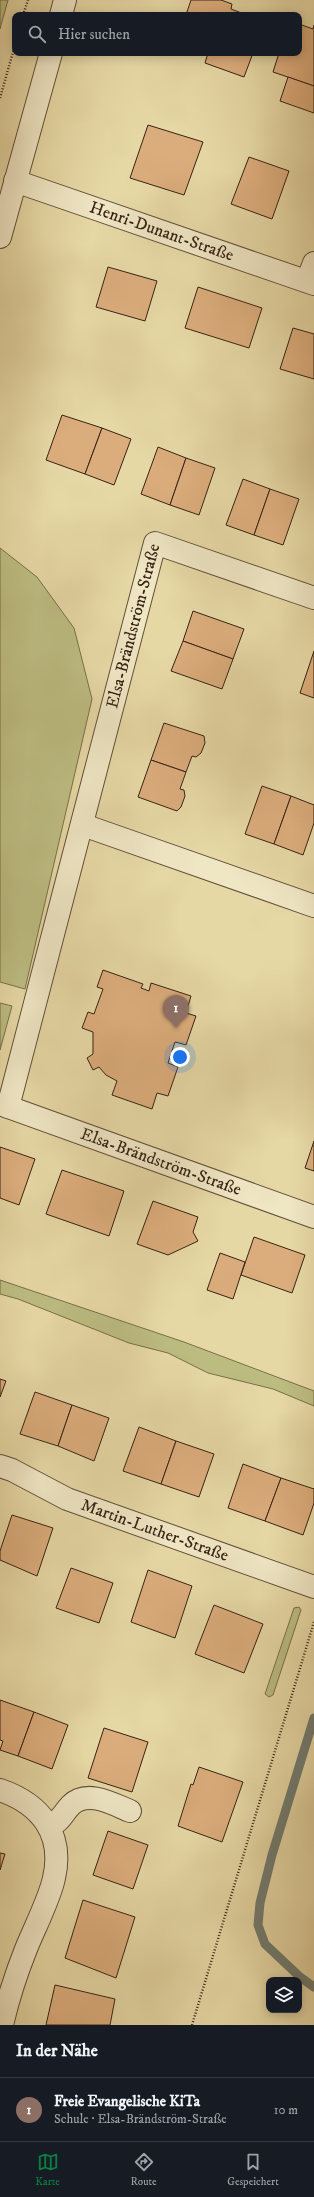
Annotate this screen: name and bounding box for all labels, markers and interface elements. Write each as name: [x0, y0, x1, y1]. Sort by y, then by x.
search box: [12, 12, 302, 56]
icon: search: [26, 23, 48, 45]
text: Hier suchen: [58, 25, 130, 44]
street label: Henri-Dunant-Straße: [87, 196, 237, 266]
street label: Elsa-Brändström-Straße: [101, 541, 165, 711]
pin: 1: [163, 995, 189, 1028]
your location: [170, 1047, 190, 1067]
street label: Elsa-Brändström-Straße: [78, 1123, 244, 1201]
street label: Martin-Luther-Straße: [78, 1494, 232, 1567]
map controls: [266, 1977, 302, 2013]
button: layers: [266, 1977, 302, 2013]
text: In der Nähe: [16, 2040, 98, 2062]
text: Freie Evangelische KiTa: [54, 2092, 200, 2111]
text: 1: [27, 2102, 31, 2118]
text: 10 m: [274, 2102, 298, 2118]
text: Schule · Elsa-Brändström-Straße: [54, 2111, 227, 2127]
tab: Karte: [35, 2151, 60, 2189]
tab: Route: [131, 2151, 157, 2189]
tab: Gespeichert: [227, 2151, 279, 2189]

